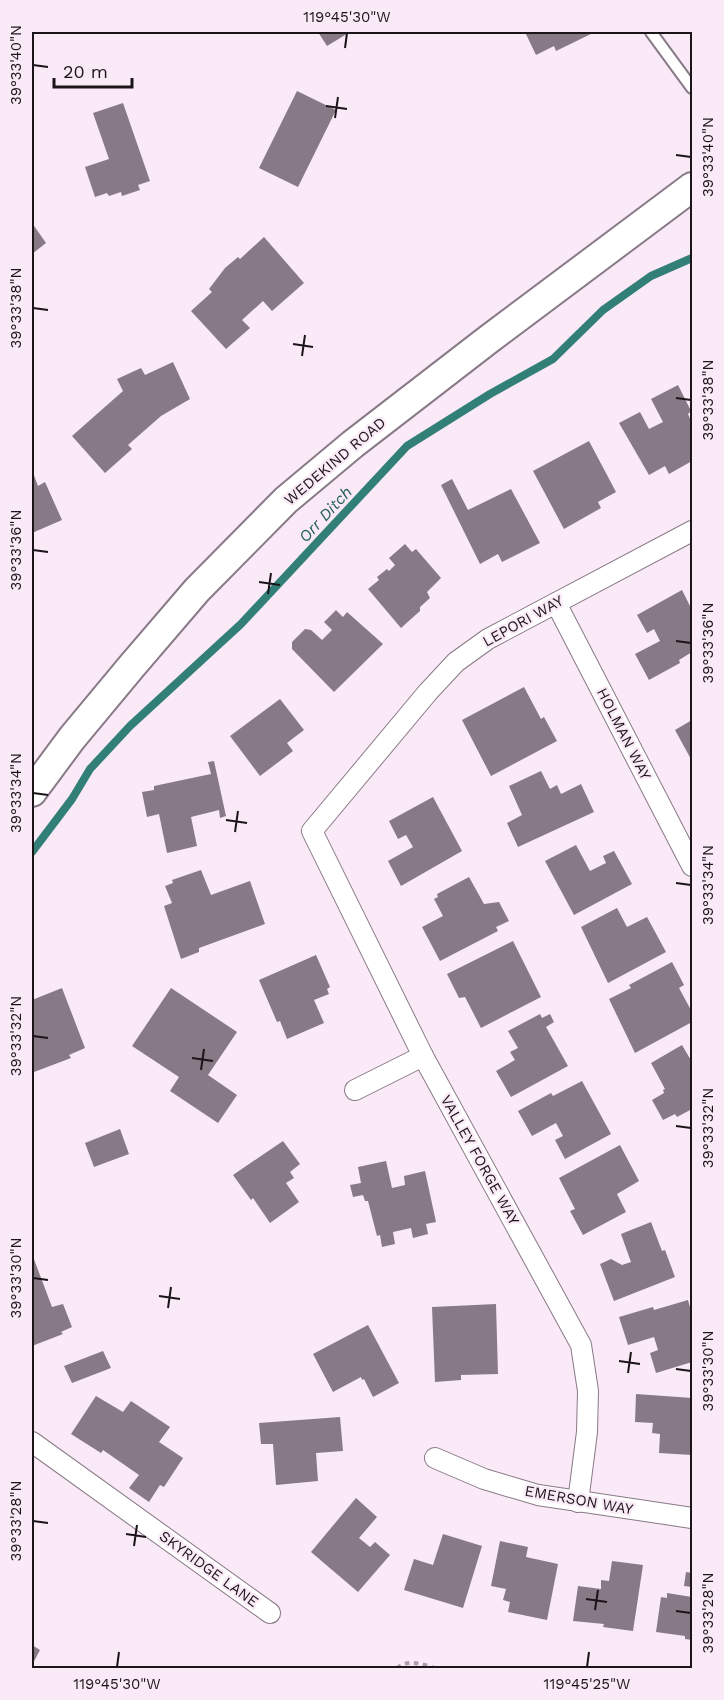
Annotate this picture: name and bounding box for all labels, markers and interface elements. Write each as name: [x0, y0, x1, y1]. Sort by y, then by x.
text: 119°45'30"W: [303, 8, 391, 26]
text: 39°33'40"N: [7, 25, 25, 105]
scale bar: [54, 51, 132, 89]
text: 20 m: [63, 61, 108, 82]
text: 39°33'40"N: [699, 117, 717, 197]
text: 39°33'38"N: [7, 268, 25, 348]
text: 39°33'38"N: [699, 360, 717, 440]
street label: WEDEKIND ROAD: [281, 413, 389, 509]
water label: Orr Ditch: [295, 483, 356, 546]
text: 39°33'36"N: [7, 510, 25, 590]
street label: LEPORI WAY: [480, 591, 567, 651]
text: 39°33'36"N: [699, 603, 717, 683]
street label: HOLMAN WAY: [593, 685, 655, 783]
text: 39°33'34"N: [7, 753, 25, 833]
text: 39°33'34"N: [699, 845, 717, 925]
text: 39°33'32"N: [7, 996, 25, 1076]
text: 39°33'32"N: [699, 1088, 717, 1168]
street label: VALLEY FORGE WAY: [437, 1092, 523, 1229]
text: 39°33'30"N: [7, 1237, 25, 1319]
text: 39°33'30"N: [699, 1330, 717, 1412]
text: 39°33'28"N: [7, 1481, 25, 1561]
street label: EMERSON WAY: [523, 1482, 635, 1518]
street label: SKYRIDGE LANE: [156, 1527, 262, 1611]
text: 39°33'28"N: [699, 1573, 717, 1653]
text: 119°45'30"W: [73, 1675, 161, 1693]
text: 119°45'25"W: [544, 1675, 630, 1693]

